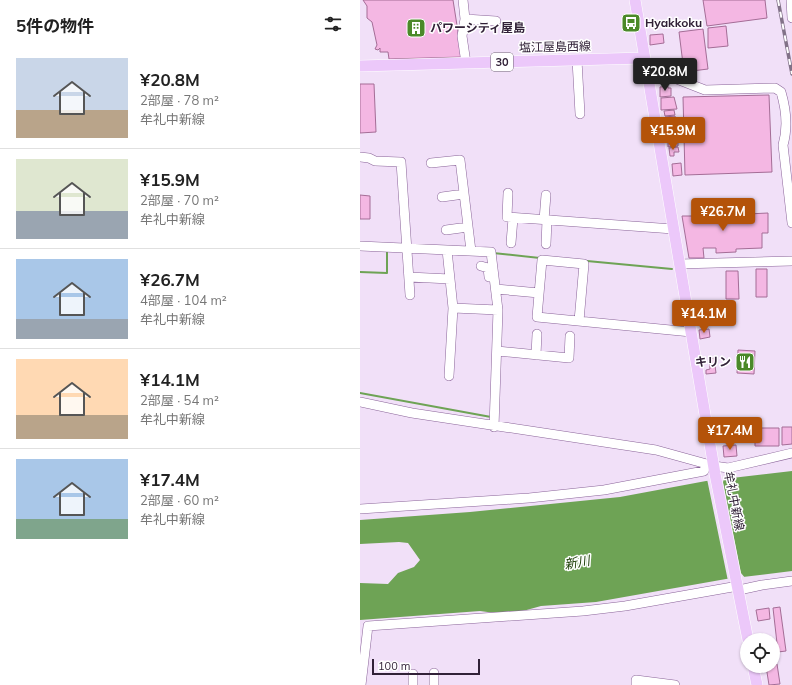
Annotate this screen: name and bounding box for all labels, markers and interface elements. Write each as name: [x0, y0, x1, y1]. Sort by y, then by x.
bus stop icon: Hyakkoku: [620, 12, 642, 34]
icon: filters: [322, 13, 344, 35]
text: 5件の物件: [16, 15, 94, 36]
place label: Hyakkoku: [645, 15, 702, 30]
building icon: パワーシティ屋島: [405, 17, 427, 39]
place label: パワーシティ屋島: [430, 20, 525, 35]
street label: 塩江屋島西線: [519, 38, 591, 55]
road number: 30: [491, 53, 513, 71]
pin: ¥20.8M: [632, 58, 698, 92]
text: ¥20.8M: [642, 63, 688, 79]
text: ¥20.8M: [140, 69, 200, 90]
icon: home: [48, 74, 96, 122]
text: 2部屋 · 78 m²: [140, 92, 219, 108]
text: 牟礼中新線: [140, 111, 205, 127]
pin: ¥15.9M: [640, 117, 706, 151]
text: ¥15.9M: [650, 122, 696, 138]
text: ¥15.9M: [140, 169, 200, 190]
icon: home: [48, 175, 96, 223]
text: 2部屋 · 70 m²: [140, 192, 219, 208]
pin: ¥26.7M: [690, 198, 756, 232]
text: ¥26.7M: [700, 203, 746, 219]
text: 牟礼中新線: [140, 211, 205, 227]
text: ¥26.7M: [140, 269, 200, 290]
icon: home: [48, 275, 96, 323]
text: 4部屋 · 104 m²: [140, 292, 227, 308]
pin: ¥14.1M: [671, 300, 737, 334]
text: ¥14.1M: [681, 305, 727, 321]
text: 牟礼中新線: [140, 311, 205, 327]
restaurant icon: キリン: [734, 351, 756, 373]
place label: キリン: [695, 354, 731, 369]
text: ¥14.1M: [140, 369, 200, 390]
icon: home: [48, 375, 96, 423]
text: 2部屋 · 54 m²: [140, 392, 219, 408]
text: 牟礼中新線: [140, 411, 205, 427]
pin: ¥17.4M: [697, 417, 763, 451]
text: ¥17.4M: [707, 422, 753, 438]
text: ¥17.4M: [140, 469, 200, 490]
street label: 牟礼中新線: [721, 470, 748, 532]
icon: home: [48, 475, 96, 523]
text: 2部屋 · 60 m²: [140, 492, 219, 508]
text: 牟礼中新線: [140, 511, 205, 527]
water label: 新川: [563, 552, 593, 572]
map controls: [740, 633, 780, 673]
button: locate: [740, 633, 780, 673]
scale bar: [372, 657, 480, 676]
text: 100 m: [378, 659, 410, 673]

